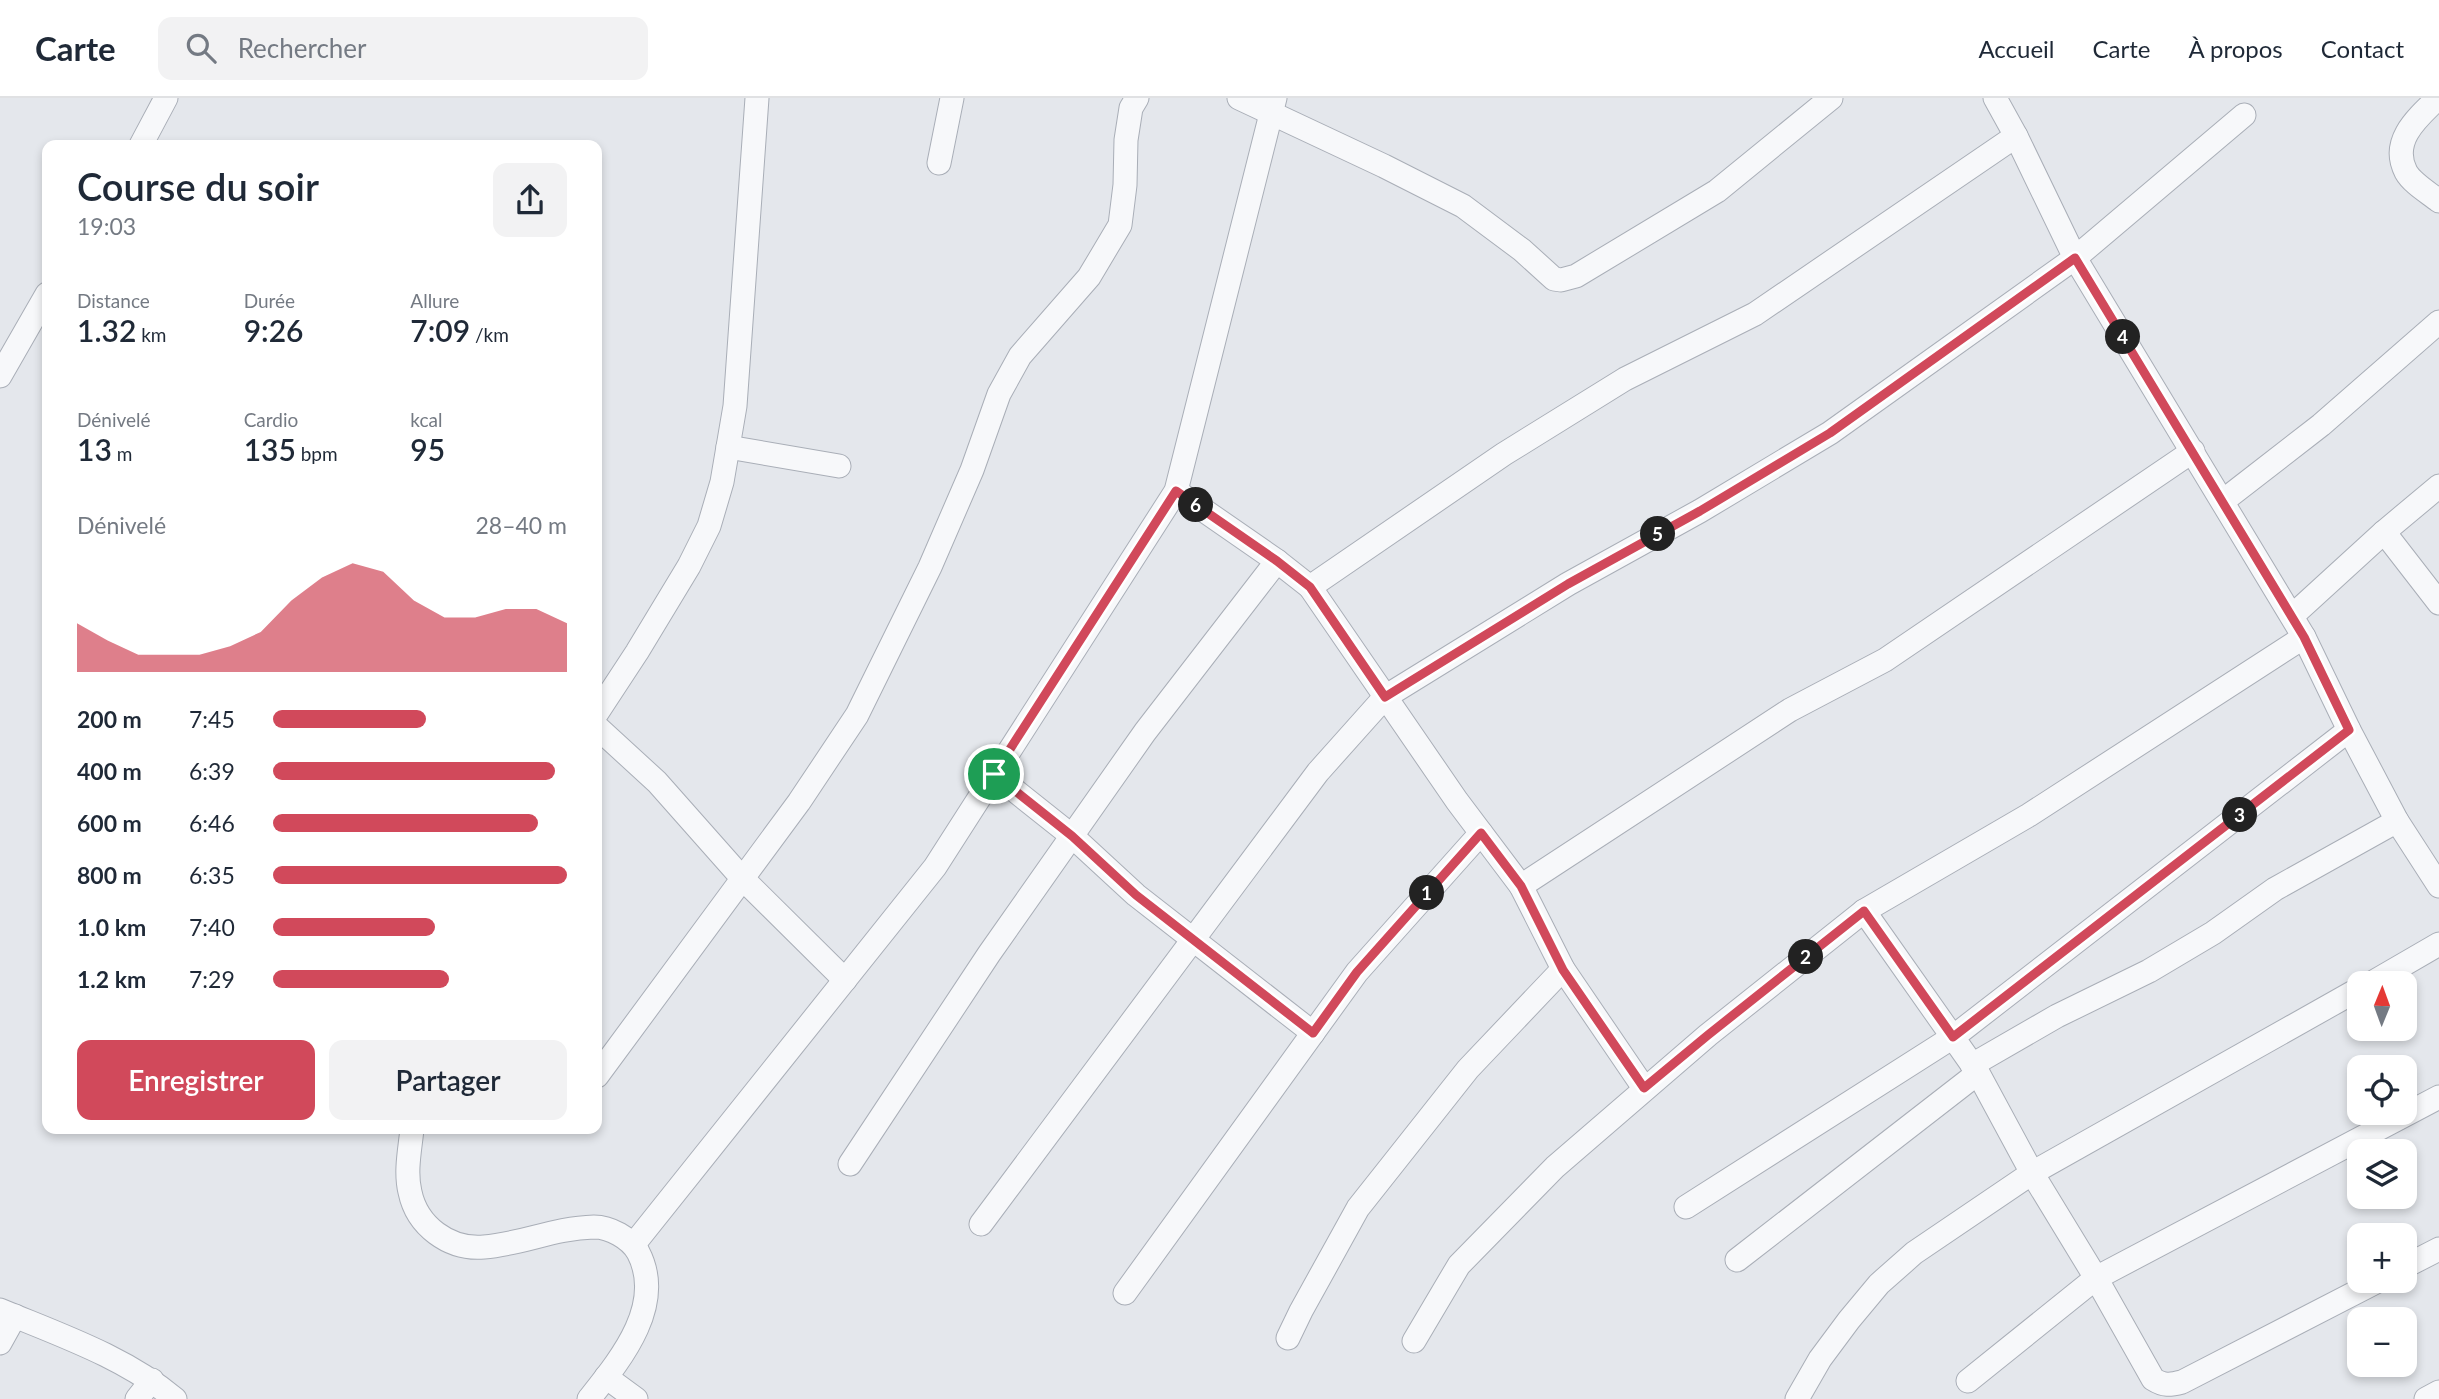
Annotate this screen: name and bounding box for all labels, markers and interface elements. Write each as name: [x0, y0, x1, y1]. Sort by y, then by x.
search box: [158, 17, 648, 80]
text: Carte: [35, 28, 116, 68]
icon: search: [182, 29, 220, 67]
text: Rechercher: [238, 32, 367, 64]
text: Accueil: [1978, 34, 2054, 63]
text: Carte: [2092, 34, 2150, 63]
text: À propos: [2188, 34, 2283, 63]
text: Contact: [2321, 34, 2404, 63]
text: Course du soir: [77, 163, 319, 209]
button: share: [493, 163, 567, 237]
text: 19:03: [77, 212, 136, 240]
text: Distance: [77, 289, 150, 312]
text: Durée: [244, 289, 295, 312]
text: Allure: [410, 289, 459, 312]
text: 1.32: [77, 312, 136, 348]
text: 9:26: [244, 312, 303, 348]
text: 7:09: [410, 312, 470, 348]
pin: 4: [2106, 320, 2140, 354]
text: km: [136, 323, 166, 346]
text: /km: [470, 323, 509, 346]
text: 4: [2117, 325, 2128, 348]
text: Dénivelé: [77, 408, 151, 431]
text: Cardio: [244, 408, 298, 431]
text: kcal: [410, 408, 442, 431]
text: 13: [77, 431, 112, 467]
text: 135: [244, 431, 296, 467]
text: 95: [410, 431, 445, 467]
text: m: [112, 442, 132, 465]
text: bpm: [296, 442, 338, 465]
pin: 6: [1178, 488, 1214, 522]
text: 6: [1190, 493, 1201, 516]
text: Dénivelé: [77, 511, 166, 539]
text: 28–40 m: [475, 511, 567, 539]
pin: 5: [1640, 516, 1676, 551]
text: 5: [1652, 522, 1663, 545]
text: 200 m: [77, 705, 142, 733]
text: 7:45: [189, 705, 235, 733]
pin: [964, 744, 1024, 804]
icon: arrive: [975, 755, 1013, 793]
text: 400 m: [77, 757, 142, 785]
text: 6:39: [189, 757, 235, 785]
pin: 3: [2222, 798, 2258, 832]
text: 3: [2234, 803, 2245, 826]
text: 600 m: [77, 809, 142, 837]
text: 6:46: [189, 809, 235, 837]
text: 800 m: [77, 861, 142, 889]
text: 6:35: [189, 861, 235, 889]
pin: 1: [1410, 876, 1444, 910]
text: 1: [1421, 881, 1432, 904]
text: 1.0 km: [77, 913, 146, 941]
text: 7:40: [189, 913, 235, 941]
pin: 2: [1788, 940, 1824, 974]
text: 2: [1800, 945, 1811, 968]
text: 1.2 km: [77, 965, 146, 993]
text: 7:29: [189, 965, 235, 993]
north arrow: [2347, 971, 2417, 1041]
map controls: [2347, 971, 2417, 1377]
button: Enregistrer: [77, 1040, 315, 1120]
button: Partager: [329, 1040, 567, 1120]
button: locate: [2347, 1055, 2417, 1125]
button: layers: [2347, 1139, 2417, 1209]
button: +: [2347, 1223, 2417, 1293]
button: −: [2347, 1307, 2417, 1377]

